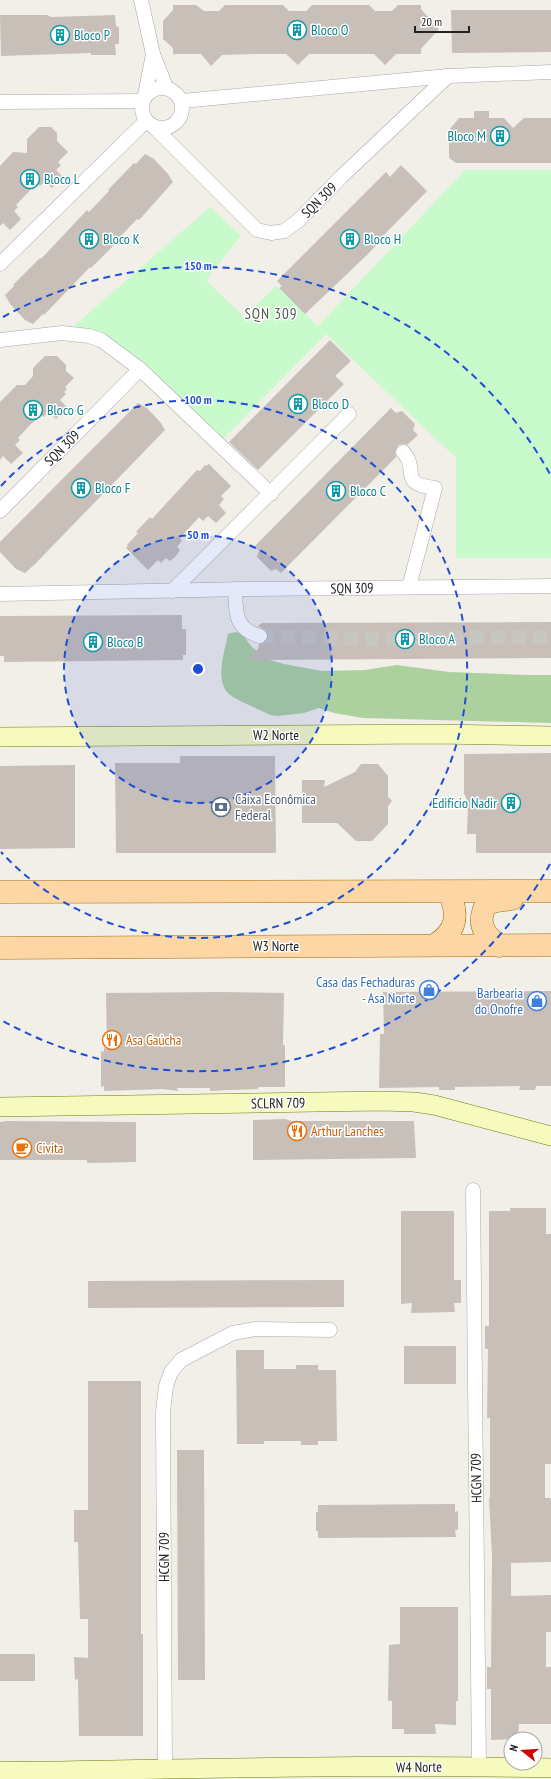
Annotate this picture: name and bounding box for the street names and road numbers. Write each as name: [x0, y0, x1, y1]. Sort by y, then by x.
street label: SQN 309: [297, 178, 341, 222]
street label: SQN 309: [40, 426, 84, 470]
street label: SQN 309: [330, 579, 374, 597]
street label: W2 Norte: [253, 726, 299, 744]
street label: W3 Norte: [253, 937, 299, 955]
street label: SCLRN 709: [251, 1094, 305, 1112]
street label: HCGN 709: [467, 1453, 485, 1503]
street label: HCGN 709: [155, 1532, 173, 1582]
street label: W4 Norte: [396, 1758, 442, 1776]

